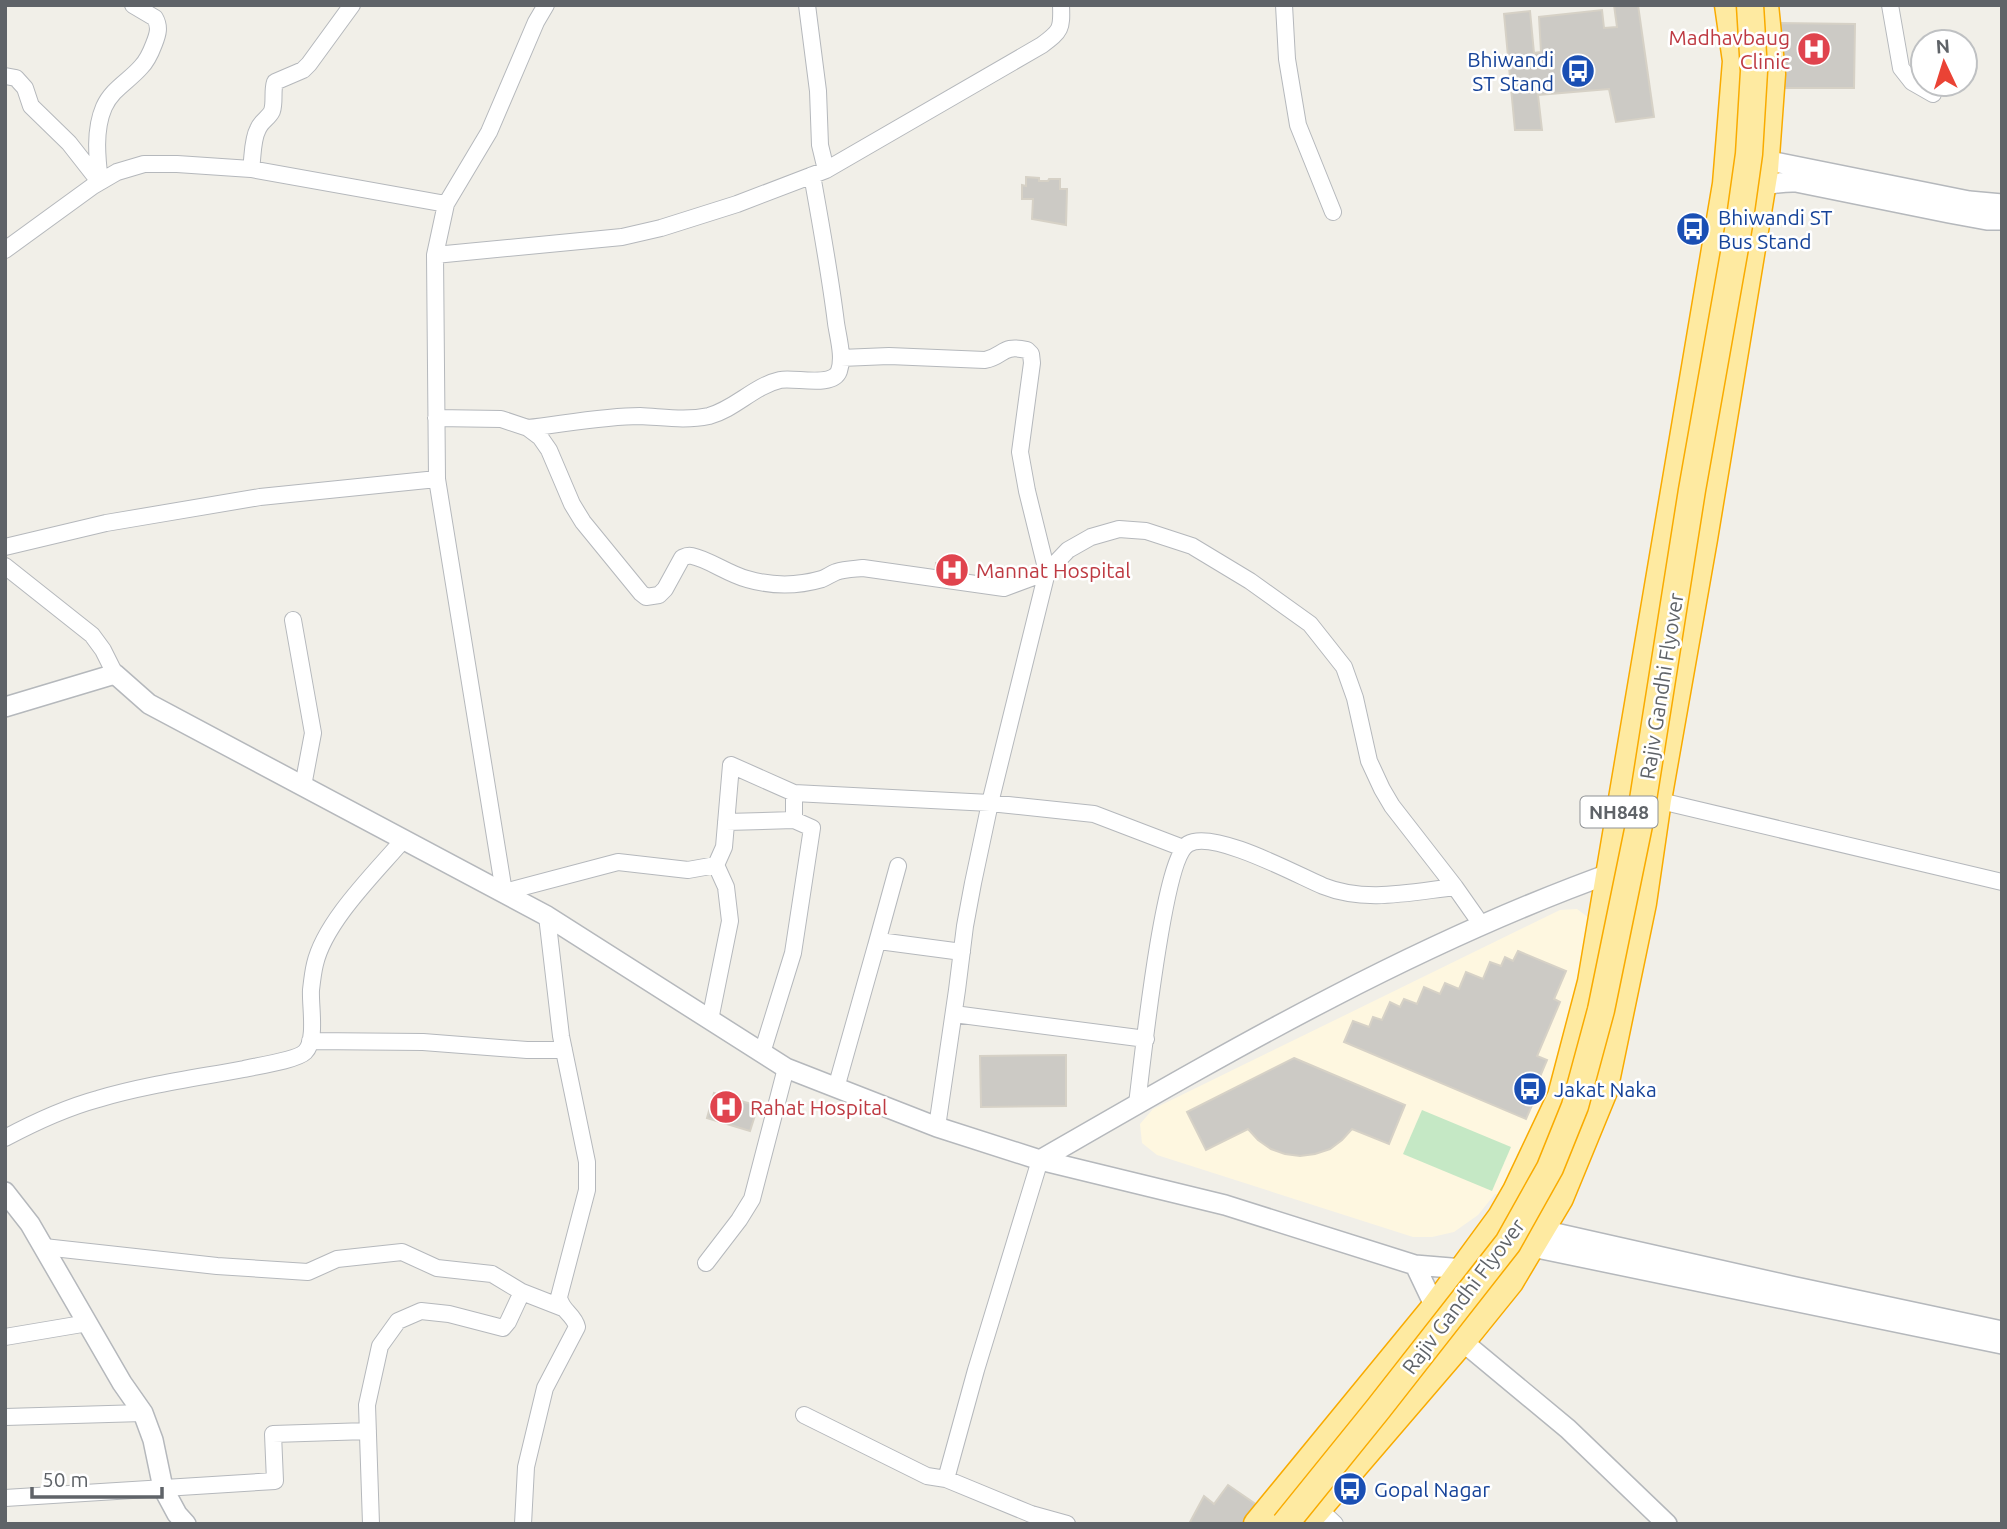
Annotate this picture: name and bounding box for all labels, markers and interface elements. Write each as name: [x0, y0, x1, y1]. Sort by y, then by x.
place label: Madhavbaug Clinic: [1669, 25, 1790, 73]
north arrow: [1909, 28, 1979, 98]
hospital icon: Madhavbaug Clinic: [1795, 30, 1833, 68]
text: N: [1935, 35, 1951, 58]
place label: Bhiwandi ST Stand: [1467, 47, 1554, 95]
bus stop icon: Bhiwandi ST Stand: [1559, 52, 1597, 90]
place label: Bhiwandi ST Bus Stand: [1718, 205, 1833, 253]
bus stop icon: Bhiwandi ST Bus Stand: [1674, 210, 1712, 248]
hospital icon: Mannat Hospital: [933, 551, 971, 589]
place label: Mannat Hospital: [976, 558, 1131, 582]
street label: Rajiv Gandhi Flyover: [1634, 591, 1688, 781]
road number: NH848: [1580, 796, 1658, 828]
bus stop icon: Jakat Naka: [1511, 1070, 1549, 1108]
place label: Jakat Naka: [1554, 1077, 1657, 1101]
hospital icon: Rahat Hospital: [707, 1088, 745, 1126]
place label: Rahat Hospital: [750, 1095, 888, 1119]
street label: Rajiv Gandhi Flyover: [1397, 1213, 1529, 1379]
scale bar: [32, 1456, 161, 1500]
text: 50 m: [42, 1467, 89, 1491]
bus stop icon: Gopal Nagar: [1331, 1470, 1369, 1508]
place label: Gopal Nagar: [1374, 1477, 1490, 1501]

